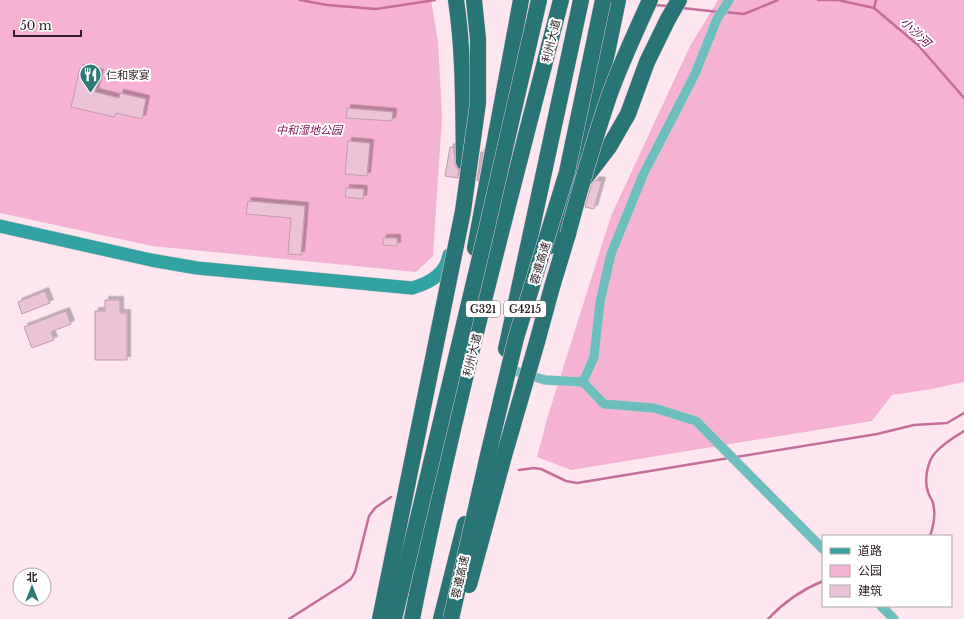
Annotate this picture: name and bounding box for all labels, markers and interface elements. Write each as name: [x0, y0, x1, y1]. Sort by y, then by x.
scale bar: [14, 12, 81, 38]
water label: 小沙河: [898, 14, 936, 51]
text: 50 m: [20, 18, 52, 33]
street label: 利州大道: [539, 18, 563, 64]
restaurant icon: 仁和家宴: [78, 62, 104, 95]
place label: 仁和家宴: [106, 68, 150, 82]
park label: 中和湿地公园: [276, 123, 344, 137]
street label: 蓉遵高速: [527, 240, 553, 286]
road number: G321: [466, 301, 500, 317]
road number: G4215: [504, 301, 546, 317]
street label: 利州大道: [460, 332, 484, 378]
legend: [822, 535, 952, 607]
text: 道路: [858, 543, 882, 558]
street label: 蓉遵高速: [448, 554, 472, 600]
text: 公园: [858, 563, 882, 578]
north arrow: [12, 567, 52, 607]
text: 北: [27, 570, 38, 584]
text: 建筑: [858, 583, 882, 598]

